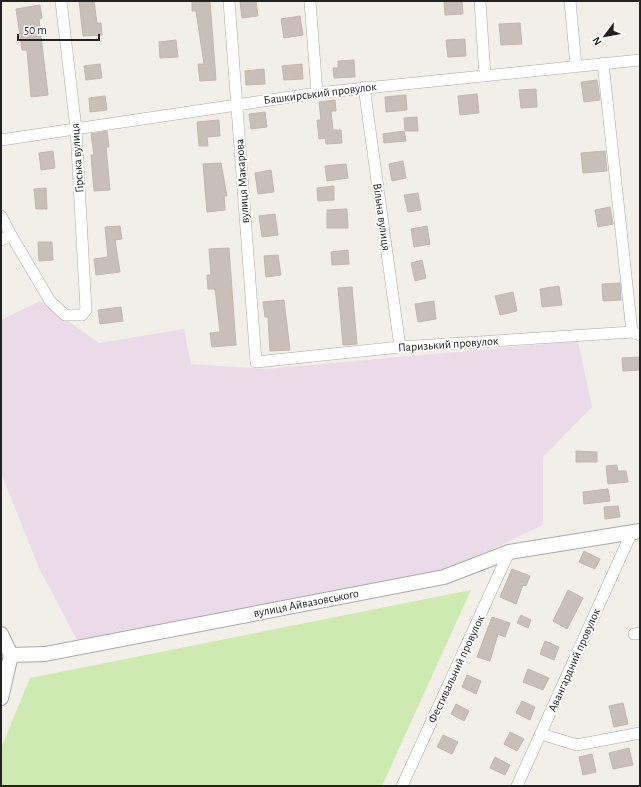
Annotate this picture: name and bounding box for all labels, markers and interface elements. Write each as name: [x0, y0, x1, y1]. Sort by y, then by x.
scale bar: [18, 16, 99, 42]
north arrow: [585, 16, 625, 56]
text: 50 m: [24, 24, 47, 36]
text: N: [590, 35, 604, 47]
street label: Башкирський провулок: [263, 80, 378, 107]
street label: Гірська вулиця: [69, 123, 86, 193]
street label: вулиця Макарова: [233, 138, 252, 224]
street label: Вільна вулиця: [370, 182, 393, 252]
street label: Паризький провулок: [397, 334, 499, 354]
street label: вулиця Айвазовського: [252, 587, 360, 620]
street label: Авангардний провулок: [546, 606, 603, 714]
street label: Фестивальний провулок: [426, 613, 487, 725]

